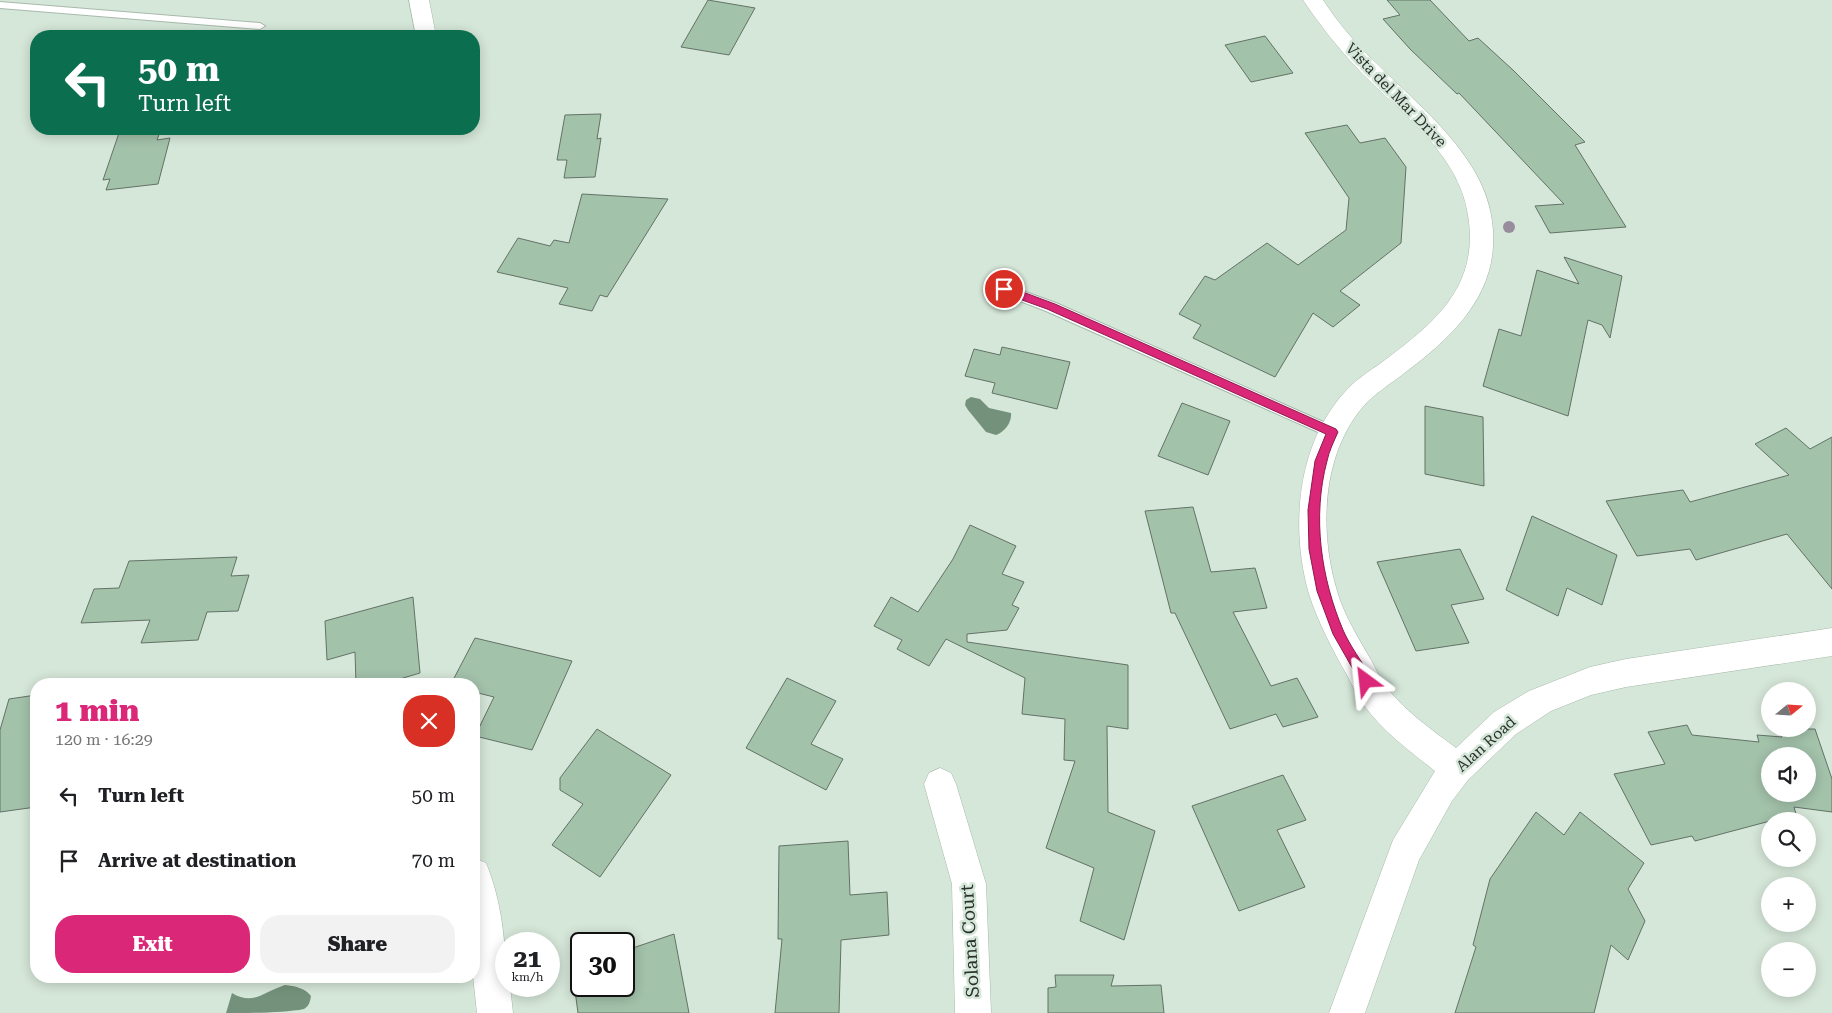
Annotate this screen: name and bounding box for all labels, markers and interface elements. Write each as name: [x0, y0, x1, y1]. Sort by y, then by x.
street label: Vista del Mar Drive: [1342, 39, 1450, 151]
text: 50 m: [138, 49, 220, 90]
icon: left: [55, 50, 120, 115]
text: Turn left: [138, 91, 231, 116]
pin: [983, 268, 1025, 310]
icon: arrive: [990, 275, 1018, 303]
position arrow: [1339, 654, 1391, 706]
north arrow: [1761, 682, 1816, 738]
map controls: [1761, 682, 1816, 997]
text: 1 min: [55, 693, 139, 728]
button: close: [403, 695, 455, 747]
street label: Alan Road: [1453, 712, 1520, 775]
text: 120 m · 16:29: [55, 730, 153, 749]
button: sound: [1761, 747, 1816, 802]
icon: left: [55, 782, 83, 810]
text: Turn left: [98, 784, 184, 807]
text: 50 m: [412, 784, 455, 807]
button: search: [1761, 812, 1816, 867]
icon: arrive: [55, 847, 83, 875]
text: Arrive at destination: [98, 849, 296, 872]
text: 70 m: [412, 849, 455, 872]
button: +: [1761, 877, 1816, 932]
street label: Solana Court: [956, 884, 983, 998]
button: Exit: [55, 915, 250, 973]
button: Share: [260, 915, 455, 973]
speed limit sign: 30: [570, 932, 635, 997]
button: −: [1761, 942, 1816, 997]
text: 21: [513, 944, 542, 973]
text: km/h: [511, 970, 544, 984]

